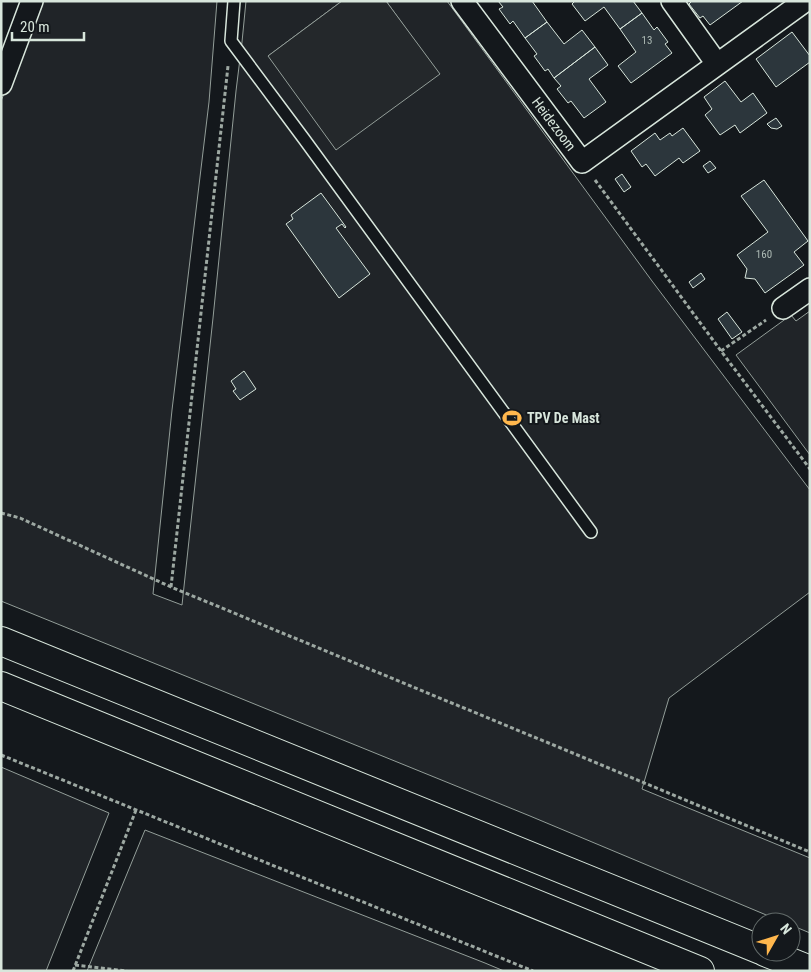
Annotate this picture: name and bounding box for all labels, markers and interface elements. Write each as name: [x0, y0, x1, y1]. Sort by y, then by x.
scale bar: [12, 10, 85, 42]
text: 20 m: [20, 18, 50, 36]
house number: 13: [642, 34, 652, 47]
street label: Heidezoom: [529, 94, 579, 154]
house number: 160: [756, 248, 772, 261]
sports icon: TPV De Mast: [501, 407, 523, 429]
place label: TPV De Mast: [527, 410, 600, 426]
north arrow: [751, 912, 801, 962]
text: N: [777, 920, 795, 937]

